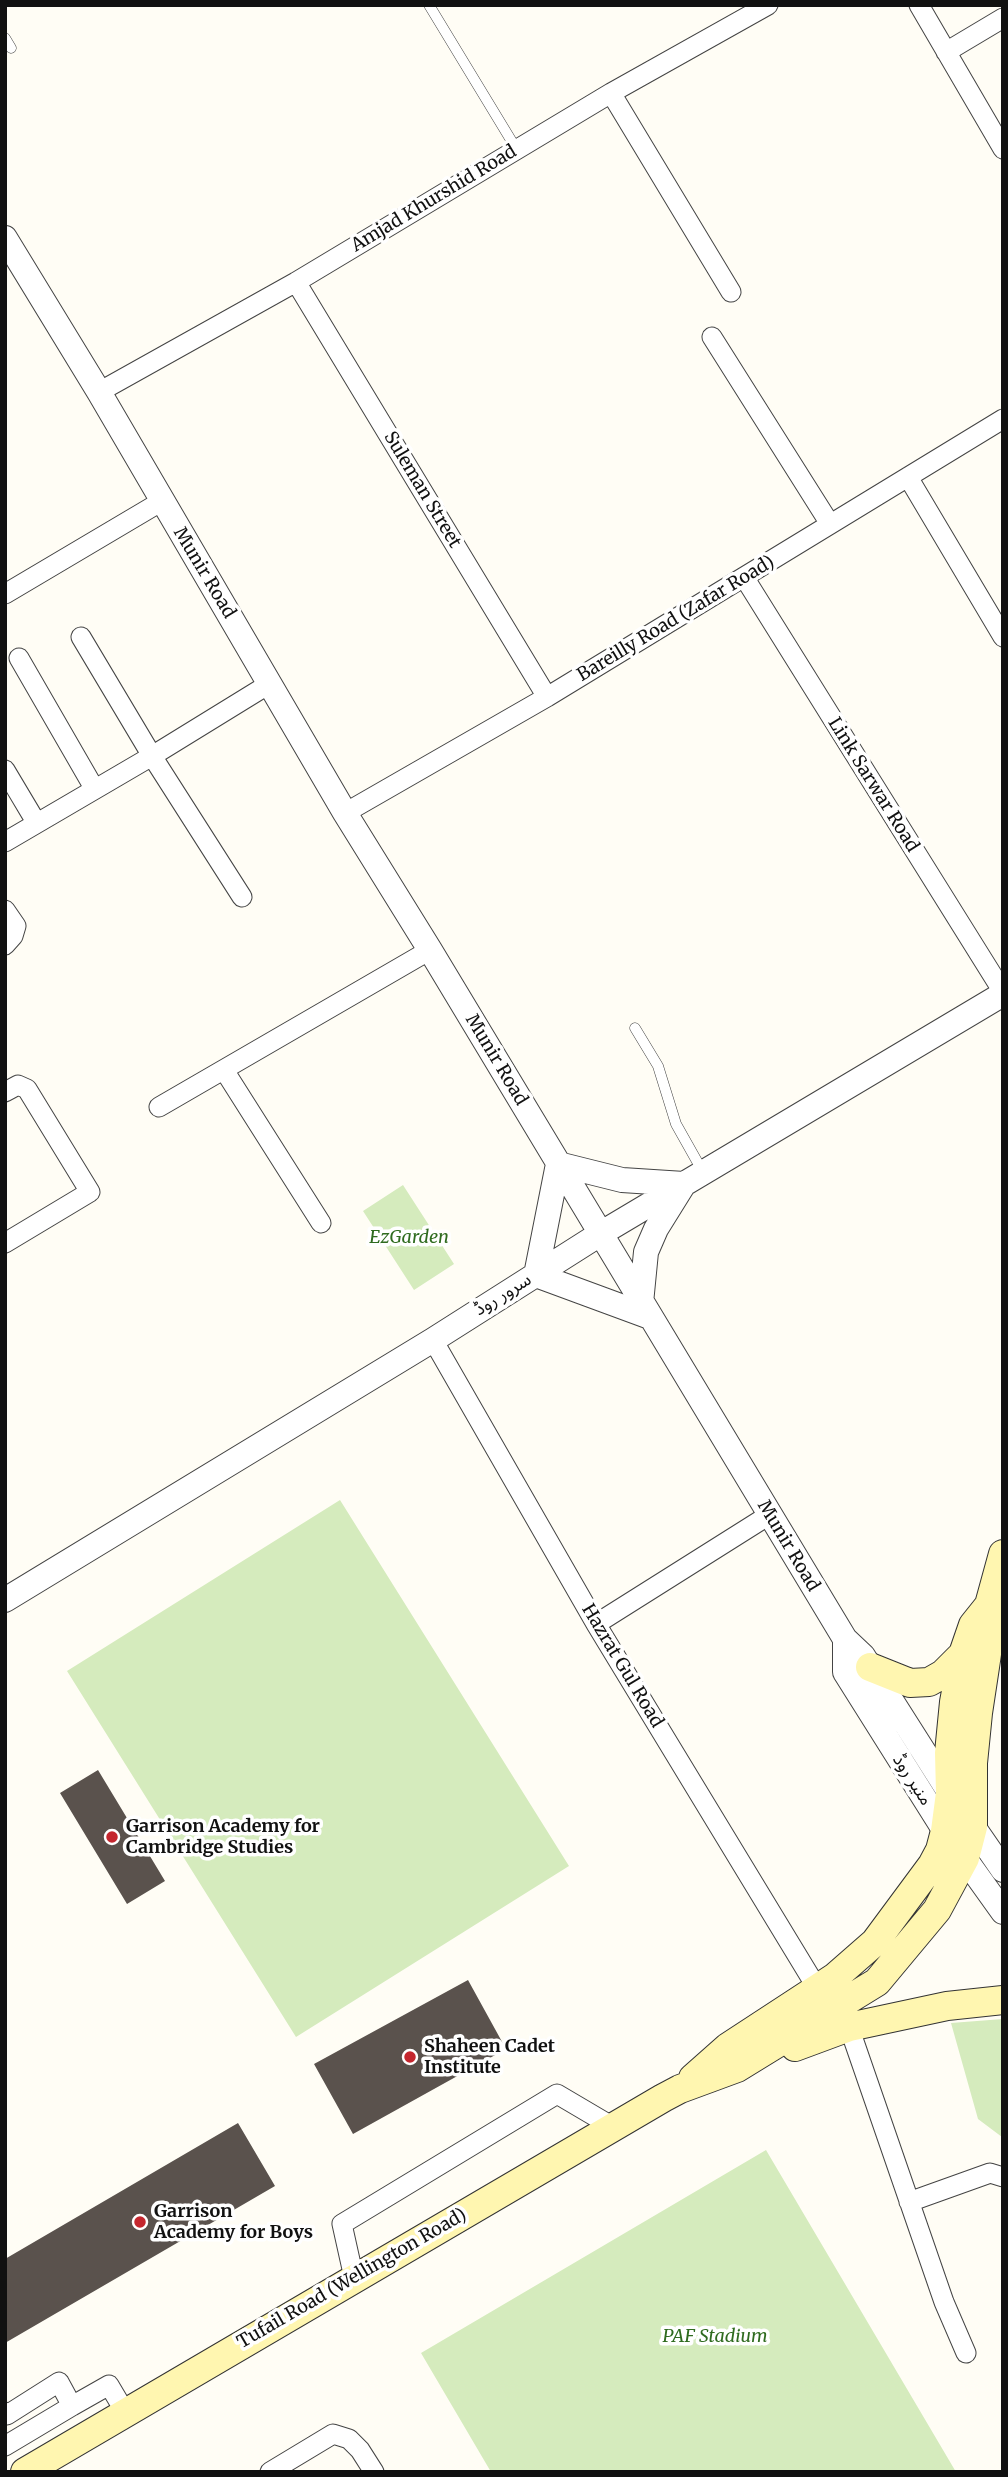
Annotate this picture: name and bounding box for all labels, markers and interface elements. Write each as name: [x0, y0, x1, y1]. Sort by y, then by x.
street label: Amjad Khurshid Road: [347, 141, 521, 257]
street label: Suleman Street: [379, 428, 465, 552]
street label: Munir Road: [168, 524, 240, 622]
street label: Bareilly Road (Zafar Road): [574, 552, 778, 686]
street label: Link Sarwar Road: [823, 714, 923, 856]
street label: Munir Road: [460, 1011, 532, 1109]
park label: EzGarden: [369, 1227, 449, 1249]
street label: سرور روڈ: [470, 1269, 536, 1321]
street label: Munir Road: [752, 1497, 824, 1595]
street label: Hazrat Gul Road: [577, 1600, 667, 1732]
street label: منیر روڈ: [887, 1750, 937, 1810]
place label: Garrison Academy for Cambridge Studies: [126, 1816, 320, 1858]
marker: Garrison Academy for Cambridge Studies: [104, 1829, 120, 1845]
place label: Shaheen Cadet Institute: [424, 2036, 555, 2078]
marker: Shaheen Cadet Institute: [402, 2049, 418, 2065]
place label: Garrison Academy for Boys: [154, 2201, 313, 2244]
street label: Tufail Road (Wellington Road): [233, 2204, 471, 2354]
marker: Garrison Academy for Boys: [132, 2214, 148, 2230]
park label: PAF Stadium: [662, 2326, 768, 2348]

